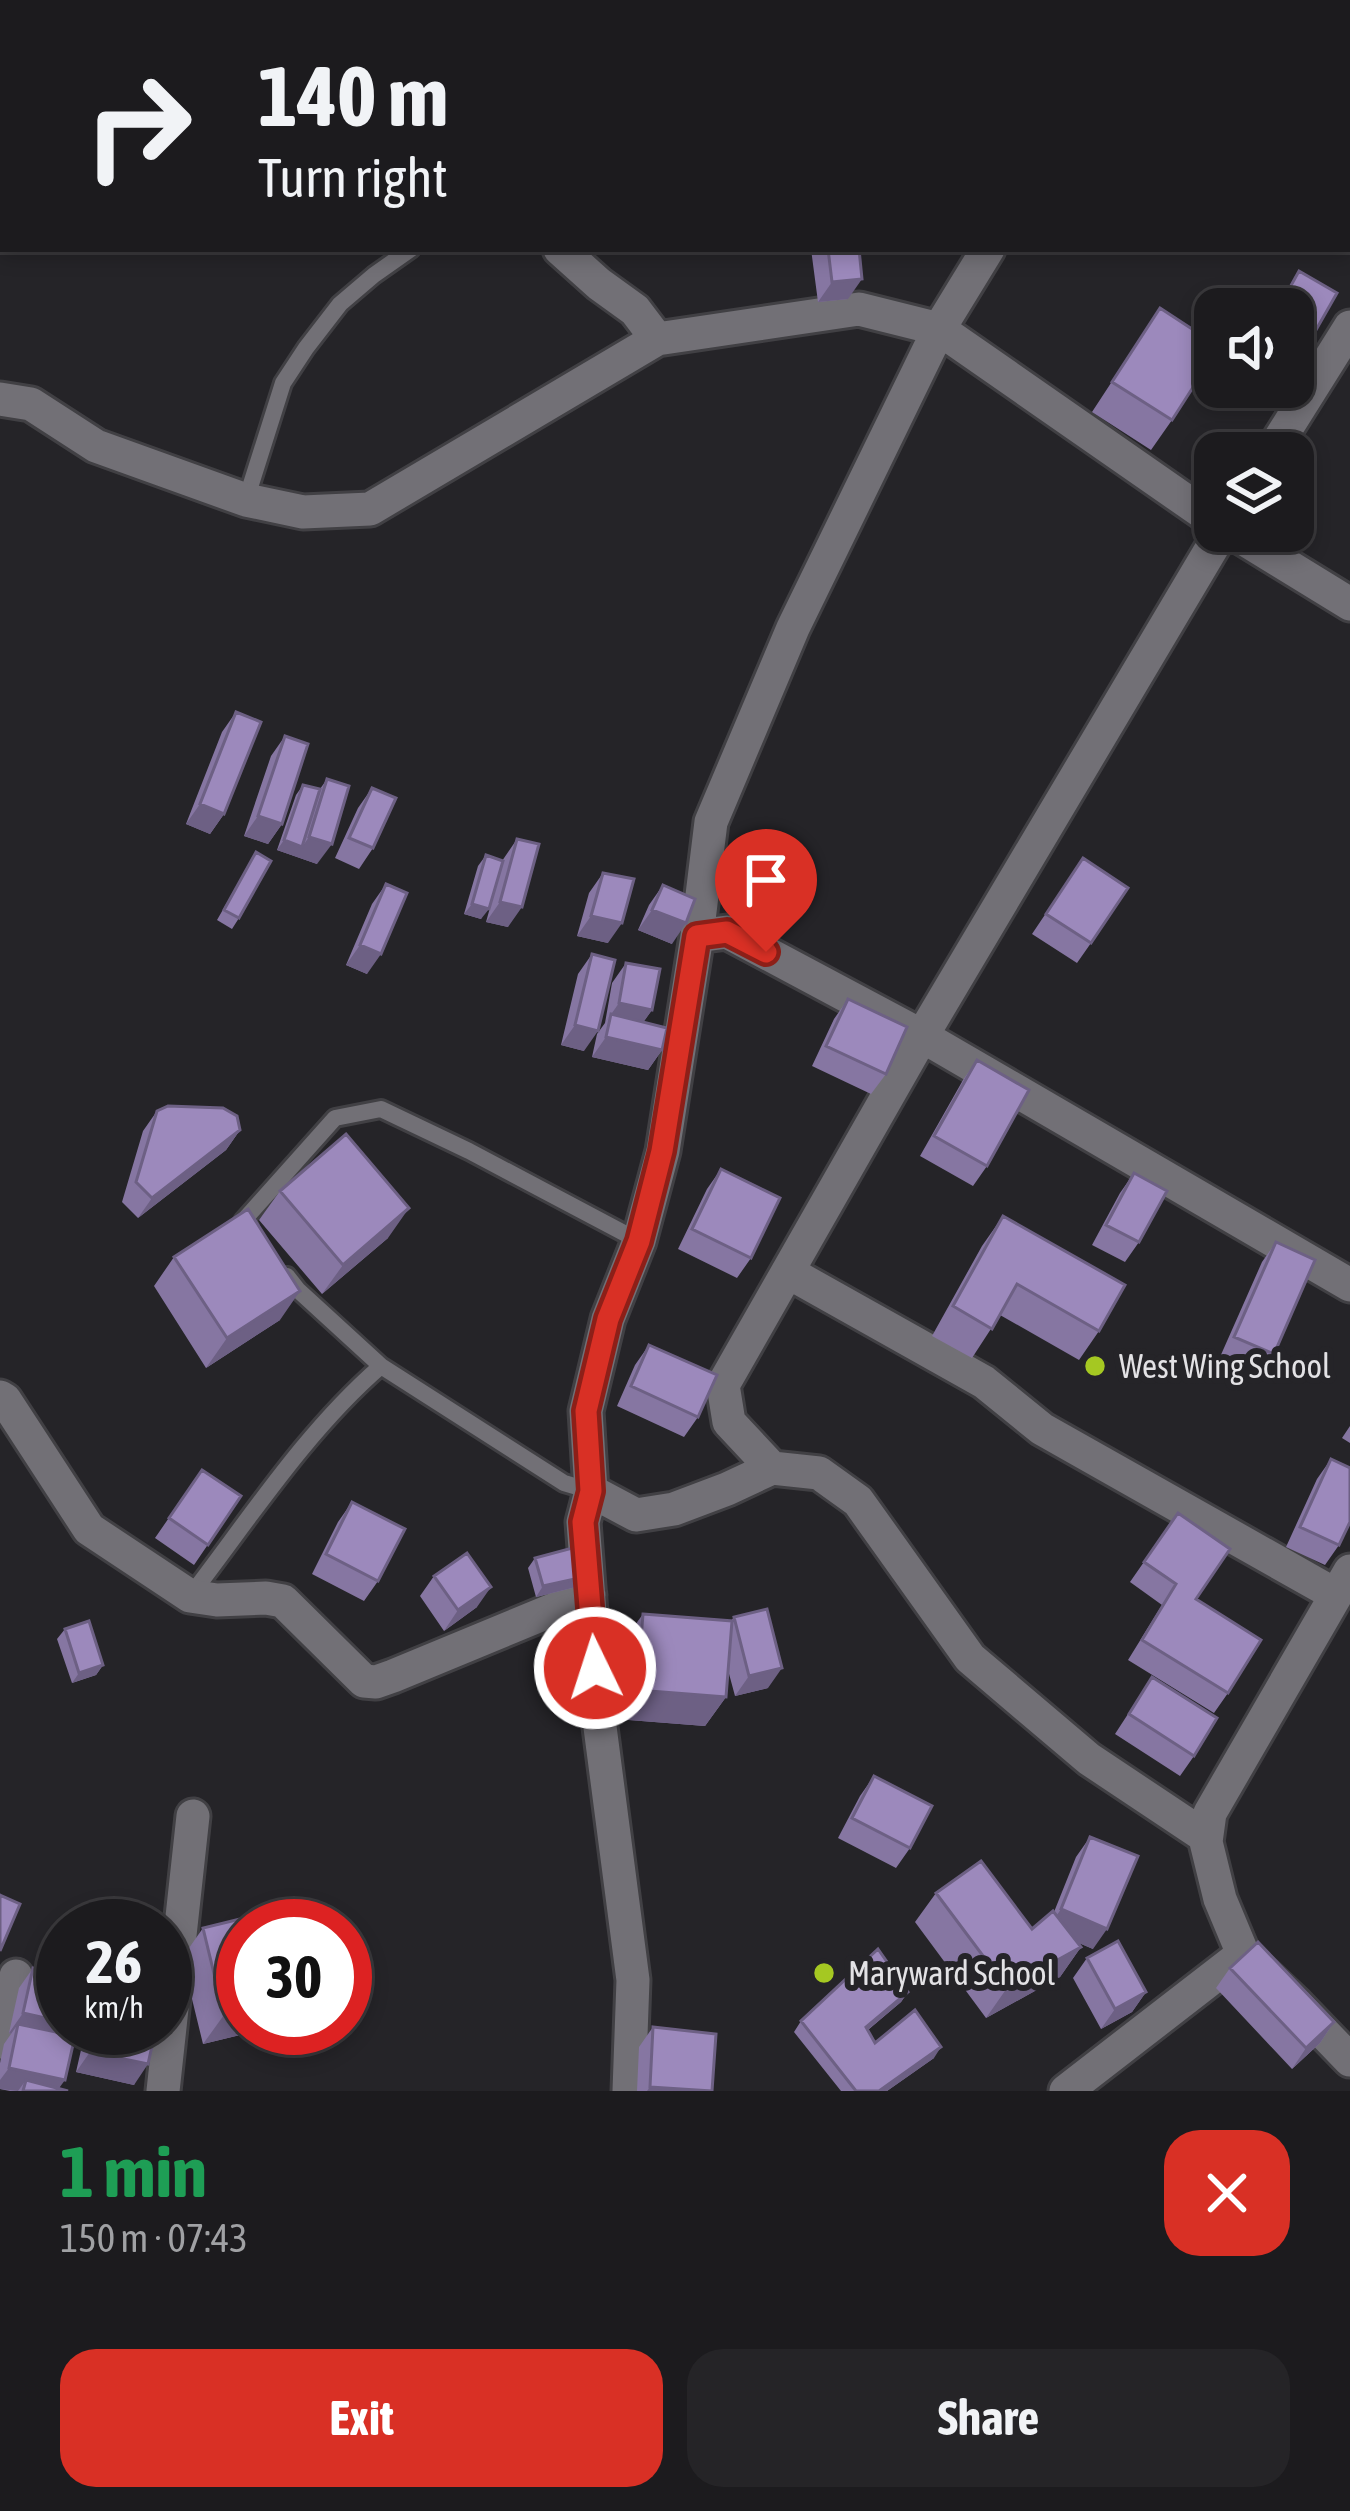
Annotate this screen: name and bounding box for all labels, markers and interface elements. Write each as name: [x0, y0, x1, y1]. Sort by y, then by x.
icon: right: [60, 48, 216, 204]
text: 140 m: [258, 48, 448, 144]
text: Turn right: [258, 147, 448, 208]
map controls: [1194, 288, 1314, 552]
button: sound: [1194, 288, 1314, 408]
button: layers: [1194, 432, 1314, 552]
pin: [715, 829, 817, 952]
icon: arrive: [733, 847, 799, 913]
place label: West Wing School: [1119, 1347, 1331, 1385]
marker: West Wing School: [1082, 1353, 1108, 1379]
position arrow: [532, 1605, 658, 1731]
speed limit sign: 30: [216, 1899, 372, 2055]
text: 26: [86, 1927, 142, 1996]
place label: Maryward School: [848, 1954, 1055, 1992]
marker: Maryward School: [811, 1960, 837, 1986]
text: km/h: [84, 1990, 144, 2024]
text: 1 min: [60, 2130, 207, 2212]
button: close: [1164, 2130, 1290, 2256]
text: 150 m · 07:43: [60, 2216, 248, 2260]
button: Exit: [60, 2349, 663, 2487]
button: Share: [687, 2349, 1290, 2487]

